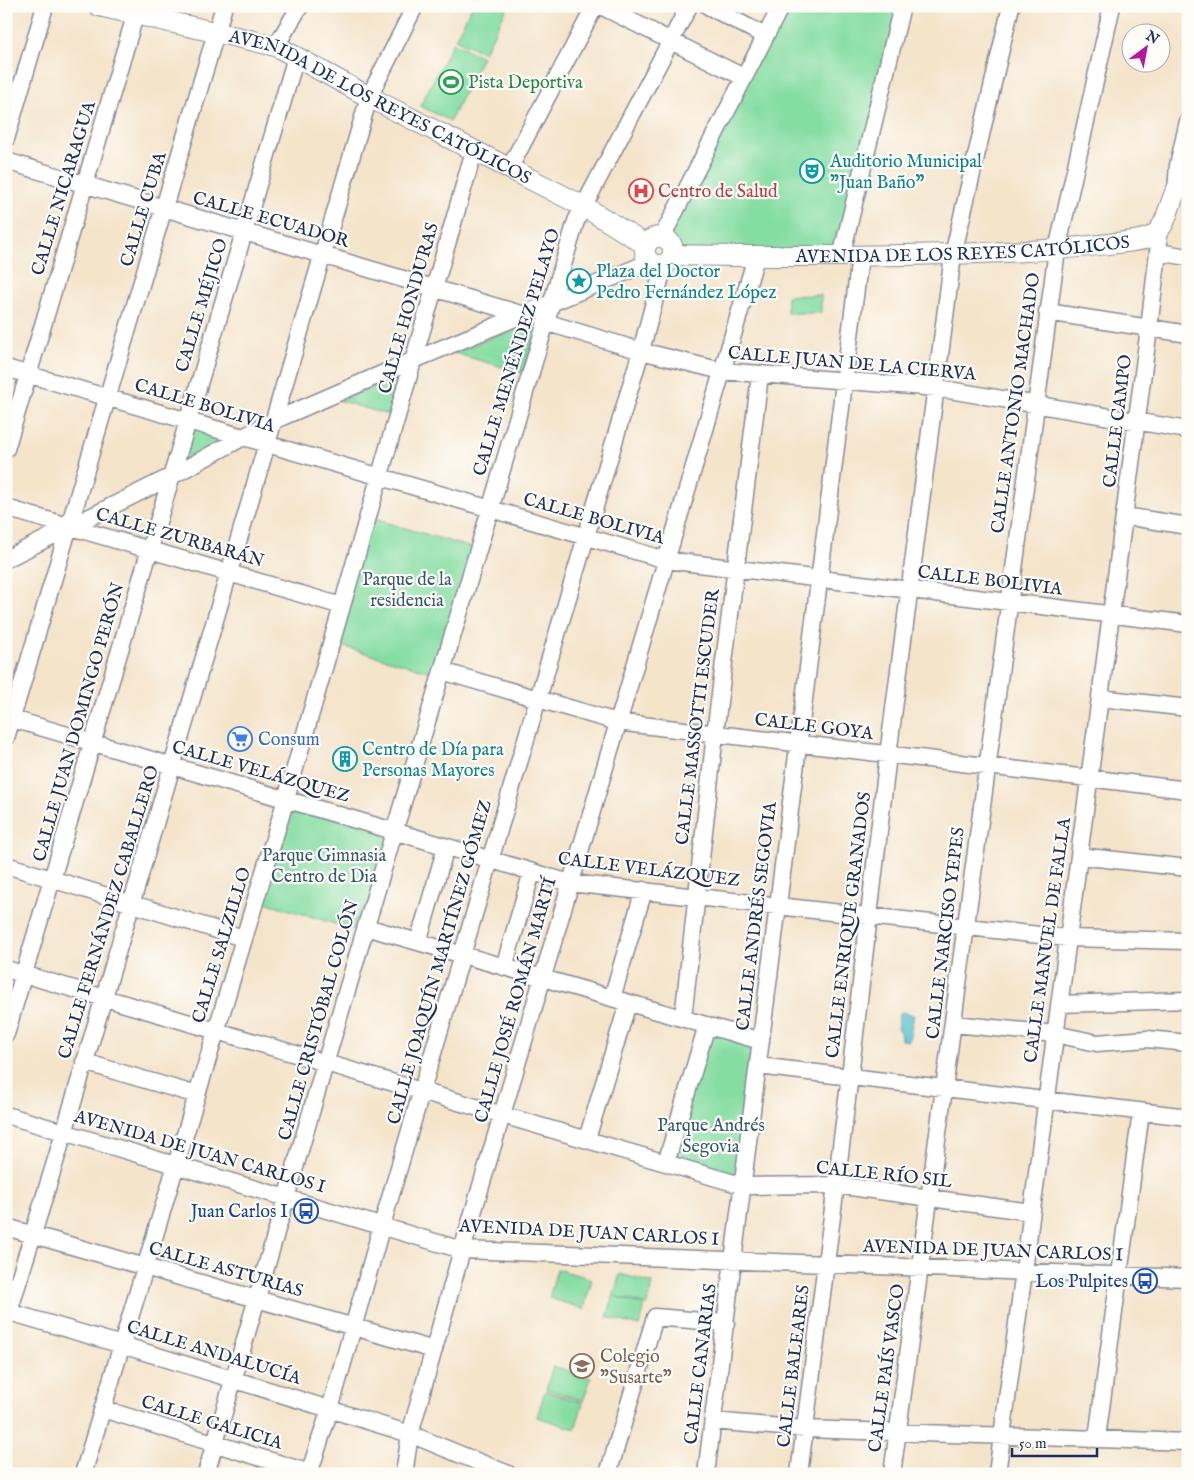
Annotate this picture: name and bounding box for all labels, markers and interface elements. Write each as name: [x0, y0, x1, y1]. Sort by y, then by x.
north arrow: [1122, 22, 1172, 72]
street label: AVENIDA DE LOS REYES CATÓLICOS: [226, 26, 535, 191]
text: N: [1142, 26, 1162, 49]
sports icon: Pista Deportiva: [438, 69, 464, 95]
place label: Pista Deportiva: [468, 72, 583, 95]
street label: CALLE NICARAGUA: [27, 98, 102, 279]
street label: CALLE CUBA: [116, 148, 173, 270]
place label: Auditorio Municipal "Juan Baño": [829, 151, 982, 195]
theatre icon: Auditorio Municipal "Juan Baño": [799, 158, 825, 184]
hospital icon: Centro de Salud: [628, 178, 654, 204]
place label: Centro de Salud: [658, 181, 778, 204]
street label: CALLE ECUADOR: [190, 187, 353, 254]
street label: CALLE HONDURAS: [374, 220, 445, 397]
street label: CALLE MENÉNDEZ PELAYO: [467, 225, 566, 479]
street label: AVENIDA DE LOS REYES CATÓLICOS: [795, 232, 1131, 269]
street label: CALLE MÉJICO: [169, 235, 234, 375]
place label: Plaza del Doctor Pedro Fernández López: [596, 261, 777, 305]
place icon: Plaza del Doctor Pedro Fernández López: [566, 268, 592, 294]
street label: CALLE ANTONIO MACHADO: [987, 271, 1046, 535]
street label: CALLE JUAN DE LA CIERVA: [727, 342, 978, 387]
street label: CALLE CAMPO: [1099, 353, 1138, 489]
street label: CALLE BOLIVIA: [132, 374, 278, 439]
street label: CALLE BOLIVIA: [520, 488, 668, 551]
street label: CALLE ZURBARÁN: [93, 502, 267, 574]
street label: CALLE BOLIVIA: [916, 561, 1064, 602]
park label: Parque de la residencia: [362, 569, 452, 613]
street label: CALLE JUAN DOMINGO PERÓN: [27, 579, 130, 865]
street label: CALLE MASSOTTI ESCUDER: [671, 587, 726, 846]
street label: CALLE GOYA: [753, 709, 875, 746]
supermarket icon: Consum: [227, 726, 253, 752]
place label: Consum: [258, 729, 320, 752]
street label: CALLE VELÁZQUEZ: [169, 734, 353, 809]
place label: Centro de Día para Personas Mayores: [362, 739, 504, 783]
building icon: Centro de Día para Personas Mayores: [332, 746, 358, 772]
street label: CALLE FERNÁNDEZ CABALLERO: [52, 762, 165, 1062]
street label: CALLE ENRIQUE GRANADOS: [822, 791, 877, 1060]
street label: CALLE JOAQUÍN MARTÍNEZ GÓMEZ: [381, 797, 498, 1127]
street label: CALLE ANDRÉS SEGOVIA: [730, 799, 783, 1032]
street label: CALLE MANUEL DE FALLA: [1020, 815, 1077, 1064]
street label: CALLE NARCISO YEPES: [922, 826, 971, 1041]
park label: Parque Gimnasia Centro de Dia: [262, 845, 386, 889]
street label: CALLE VELÁZQUEZ: [556, 846, 742, 893]
street label: CALLE SALZILLO: [188, 865, 257, 1026]
street label: CALLE JOSÉ ROMÁN MARTÍ: [468, 873, 563, 1126]
street label: CALLE CRISTÓBAL COLÓN: [272, 896, 365, 1144]
street label: AVENIDA DE JUAN CARLOS I: [70, 1105, 328, 1199]
park label: Parque Andrés Segovia: [657, 1115, 765, 1159]
street label: CALLE RÍO SIL: [815, 1155, 953, 1194]
bus stop icon: Juan Carlos I: [293, 1198, 319, 1224]
place label: Juan Carlos I: [189, 1201, 288, 1224]
street label: AVENIDA DE JUAN CARLOS I: [457, 1215, 720, 1252]
street label: AVENIDA DE JUAN CARLOS I: [861, 1235, 1124, 1268]
street label: CALLE ASTURIAS: [146, 1237, 305, 1303]
bus stop icon: Los Pulpites: [1132, 1268, 1158, 1294]
place label: Los Pulpites: [1035, 1271, 1128, 1294]
street label: CALLE CANARIAS: [680, 1282, 723, 1446]
street label: CALLE PAÍS VASCO: [862, 1282, 911, 1454]
street label: CALLE BALEARES: [773, 1284, 816, 1449]
street label: CALLE ANDALUCÍA: [124, 1314, 305, 1391]
place label: Colegio "Susarte": [600, 1346, 672, 1390]
school or university icon: Colegio "Susarte": [569, 1353, 595, 1379]
street label: CALLE GALICIA: [138, 1391, 286, 1456]
scale bar: [1012, 1425, 1096, 1457]
text: 50 m: [1019, 1434, 1047, 1453]

